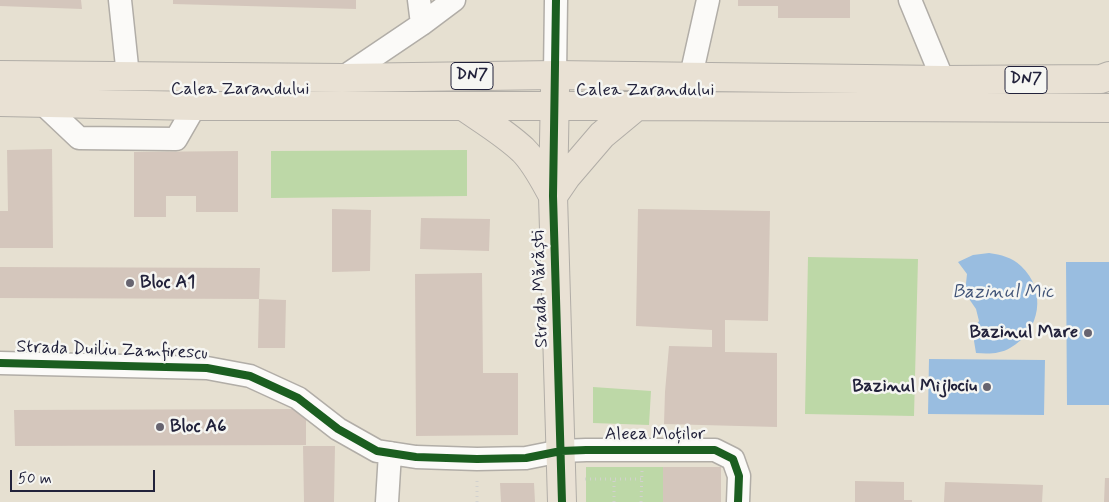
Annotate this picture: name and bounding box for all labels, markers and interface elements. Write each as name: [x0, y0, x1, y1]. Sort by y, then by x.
road number: DN7: [451, 62, 493, 90]
road number: DN7: [1005, 66, 1047, 94]
street label: Calea Zarandului: [171, 79, 309, 101]
street label: Calea Zarandului: [576, 80, 714, 102]
street label: Strada Mărăști: [528, 230, 554, 348]
place label: Bloc A1: [140, 272, 195, 294]
marker: Bloc A1: [124, 277, 136, 289]
water label: Bazinul Mic: [952, 282, 1054, 304]
place label: Bazinul Mare: [969, 322, 1078, 344]
marker: Bazinul Mare: [1082, 327, 1094, 339]
street label: Strada Duiliu Zamfirescu: [16, 337, 208, 365]
place label: Bazinul Mijlociu: [852, 376, 977, 398]
marker: Bazinul Mijlociu: [981, 381, 993, 393]
place label: Bloc A6: [170, 416, 226, 438]
marker: Bloc A6: [154, 421, 166, 433]
street label: Aleea Moților: [605, 424, 705, 446]
scale bar: [12, 460, 158, 492]
text: 50 m: [18, 469, 52, 489]

